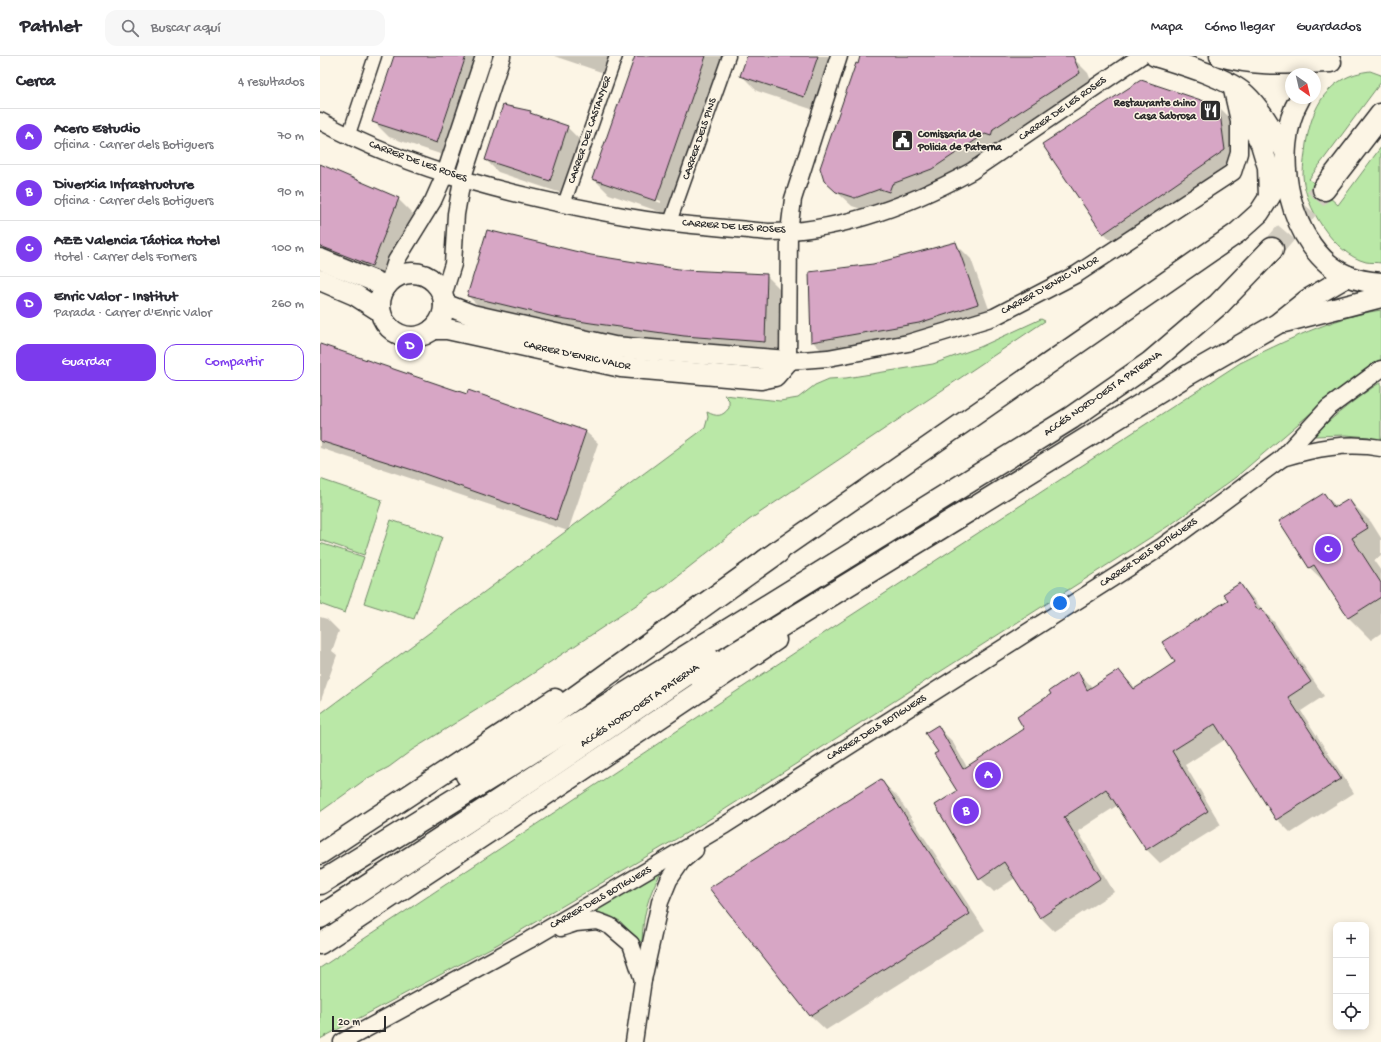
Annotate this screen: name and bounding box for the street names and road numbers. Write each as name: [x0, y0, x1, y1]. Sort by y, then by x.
street label: CARRER DEL CASTANYER: [566, 73, 614, 185]
street label: CARRER DE LES ROSES: [1017, 74, 1110, 144]
street label: CARRER DELS PINS: [680, 96, 720, 182]
street label: CARRER DE LES ROSES: [367, 139, 470, 186]
street label: CARRER DE LES ROSES: [682, 217, 787, 237]
street label: CARRER D'ENRIC VALOR: [999, 254, 1102, 318]
street label: CARRER D'ENRIC VALOR: [522, 339, 633, 373]
street label: ACCÉS NORD-OEST A PATERNA: [1041, 348, 1165, 439]
street label: CARRER DELS BOTIGUERS: [1098, 515, 1201, 590]
street label: ACCÉS NORD-OEST A PATERNA: [578, 661, 702, 750]
street label: CARRER DELS BOTIGUERS: [825, 692, 930, 764]
street label: CARRER DELS BOTIGUERS: [548, 864, 655, 932]

